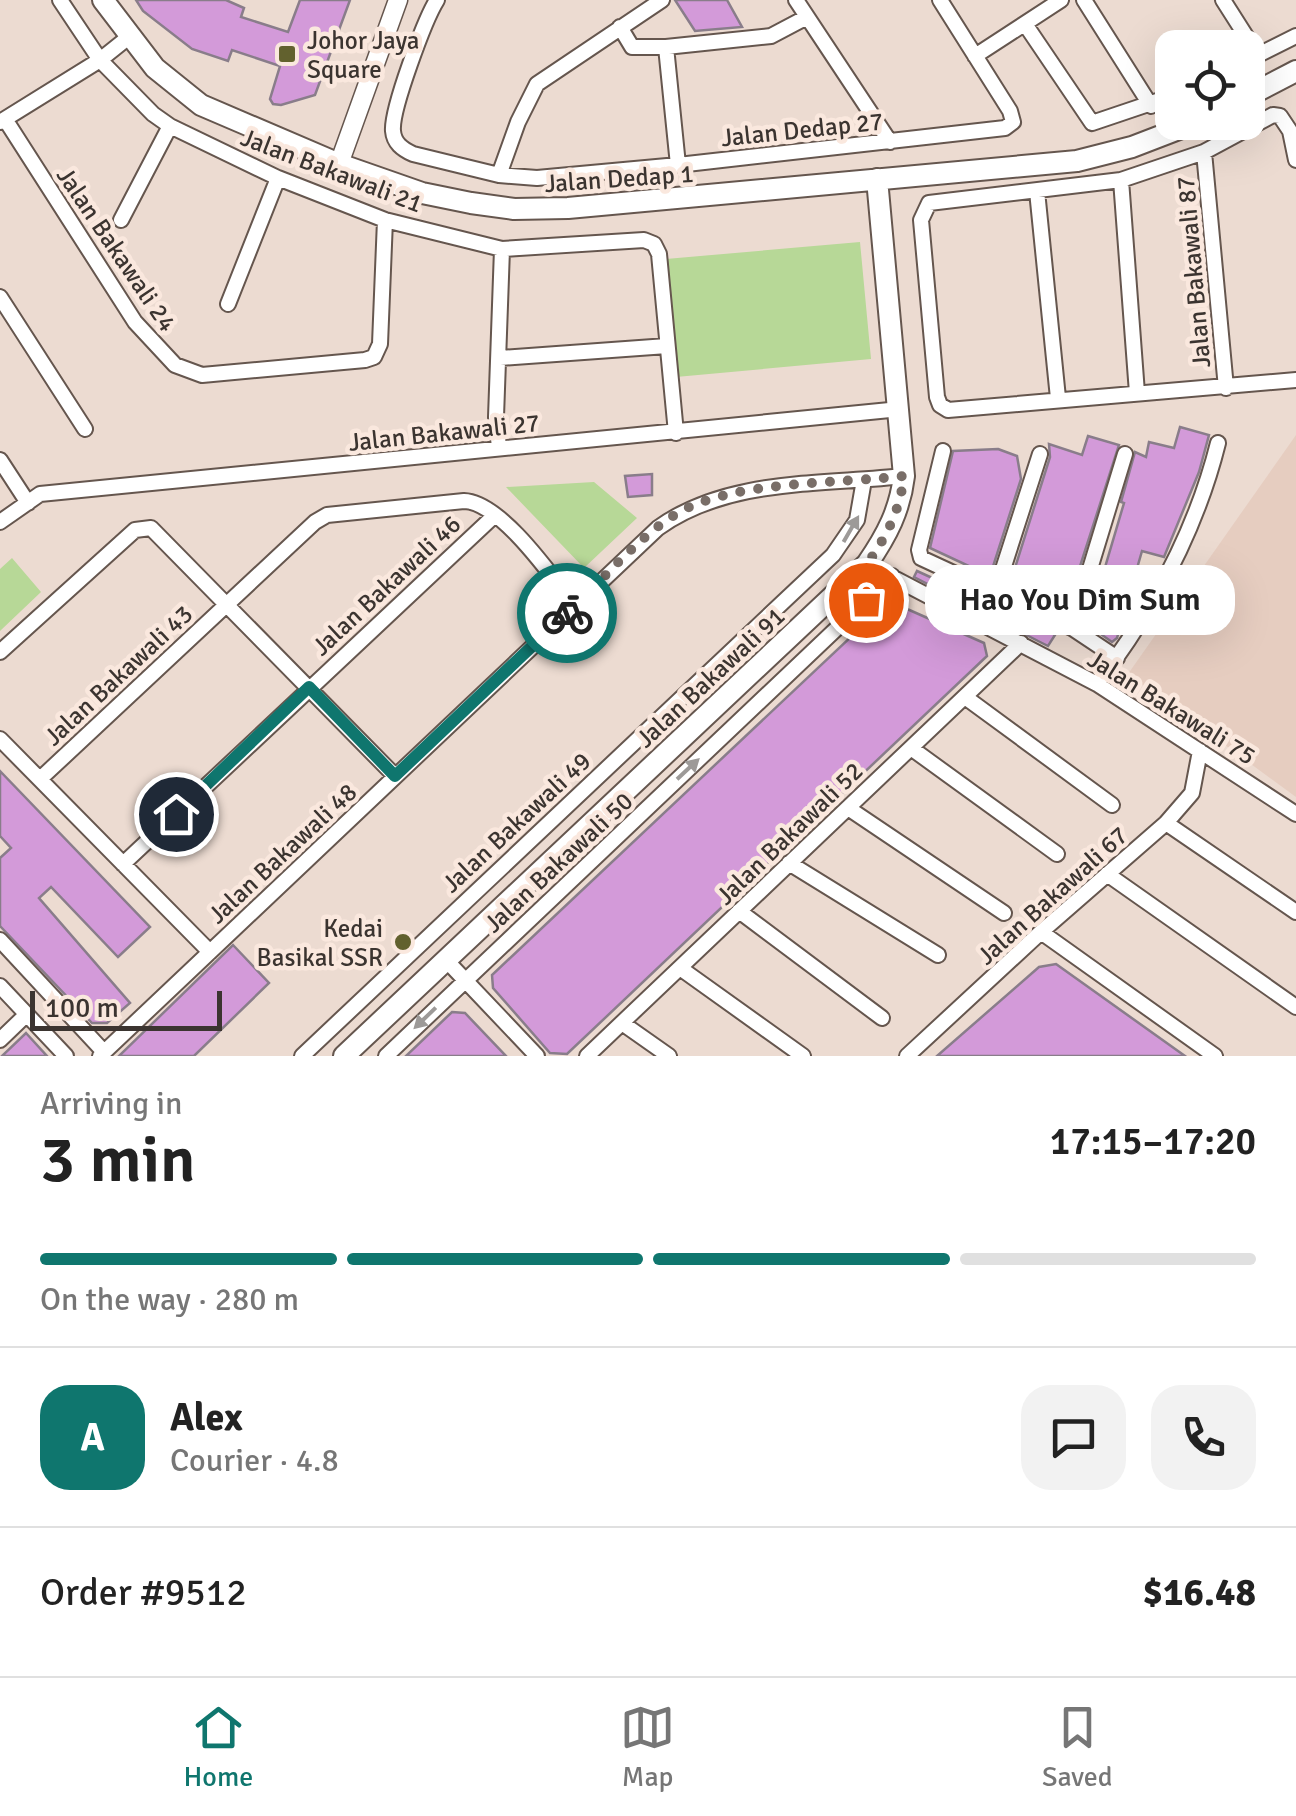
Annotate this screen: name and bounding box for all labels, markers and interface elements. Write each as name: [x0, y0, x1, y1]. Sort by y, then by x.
place label: Johor Jaya Square: [307, 25, 420, 85]
map controls: [1155, 30, 1265, 140]
button: locate: [1155, 30, 1265, 140]
marker: Johor Jaya Square: [276, 43, 298, 65]
street label: Jalan Dedap 27: [719, 106, 885, 153]
street label: Jalan Bakawali 21: [237, 122, 427, 219]
street label: Jalan Dedap 1: [543, 158, 695, 199]
street label: Jalan Bakawali 24: [50, 161, 183, 338]
street label: Jalan Bakawali 87: [1170, 175, 1217, 369]
street label: Jalan Bakawali 27: [347, 407, 541, 458]
street label: Jalan Bakawali 46: [306, 509, 467, 662]
one-way arrow: [841, 515, 859, 543]
pin: [824, 558, 909, 643]
courier: [517, 563, 617, 663]
callout: Hao You Dim Sum: [926, 565, 1236, 635]
icon: bag: [839, 573, 894, 628]
text: Hao You Dim Sum: [959, 580, 1201, 619]
icon: bike: [540, 586, 595, 641]
street label: Jalan Bakawali 43: [38, 599, 199, 752]
street label: Jalan Bakawali 91: [630, 601, 791, 754]
street label: Jalan Bakawali 75: [1082, 643, 1261, 771]
street label: Jalan Bakawali 49: [436, 746, 597, 899]
street label: Jalan Bakawali 52: [709, 755, 869, 911]
one-way arrow: [676, 758, 700, 781]
pin: [134, 772, 219, 857]
street label: Jalan Bakawali 48: [202, 777, 363, 930]
street label: Jalan Bakawali 50: [478, 786, 639, 939]
icon: home: [149, 787, 204, 842]
street label: Jalan Bakawali 67: [971, 820, 1134, 971]
place label: Kedai Basikal SSR: [257, 913, 383, 973]
marker: Kedai Basikal SSR: [392, 931, 414, 953]
scale bar: [30, 986, 222, 1030]
text: 100 m: [45, 991, 119, 1025]
one-way arrow: [414, 1006, 438, 1029]
text: Arriving in: [40, 1084, 182, 1123]
text: 17:15–17:20: [1050, 1118, 1256, 1165]
text: 3 min: [40, 1120, 196, 1200]
text: On the way · 280 m: [40, 1280, 299, 1319]
button: chat: [1021, 1385, 1126, 1490]
button: phone: [1151, 1385, 1256, 1490]
text: Alex: [170, 1394, 243, 1441]
text: A: [80, 1414, 105, 1461]
text: Courier · 4.8: [170, 1441, 339, 1480]
text: Order #9512: [40, 1569, 247, 1616]
text: $16.48: [1143, 1569, 1256, 1616]
tab: Home: [183, 1700, 253, 1794]
tab: Map: [620, 1700, 675, 1794]
tab: Saved: [1042, 1700, 1113, 1794]

